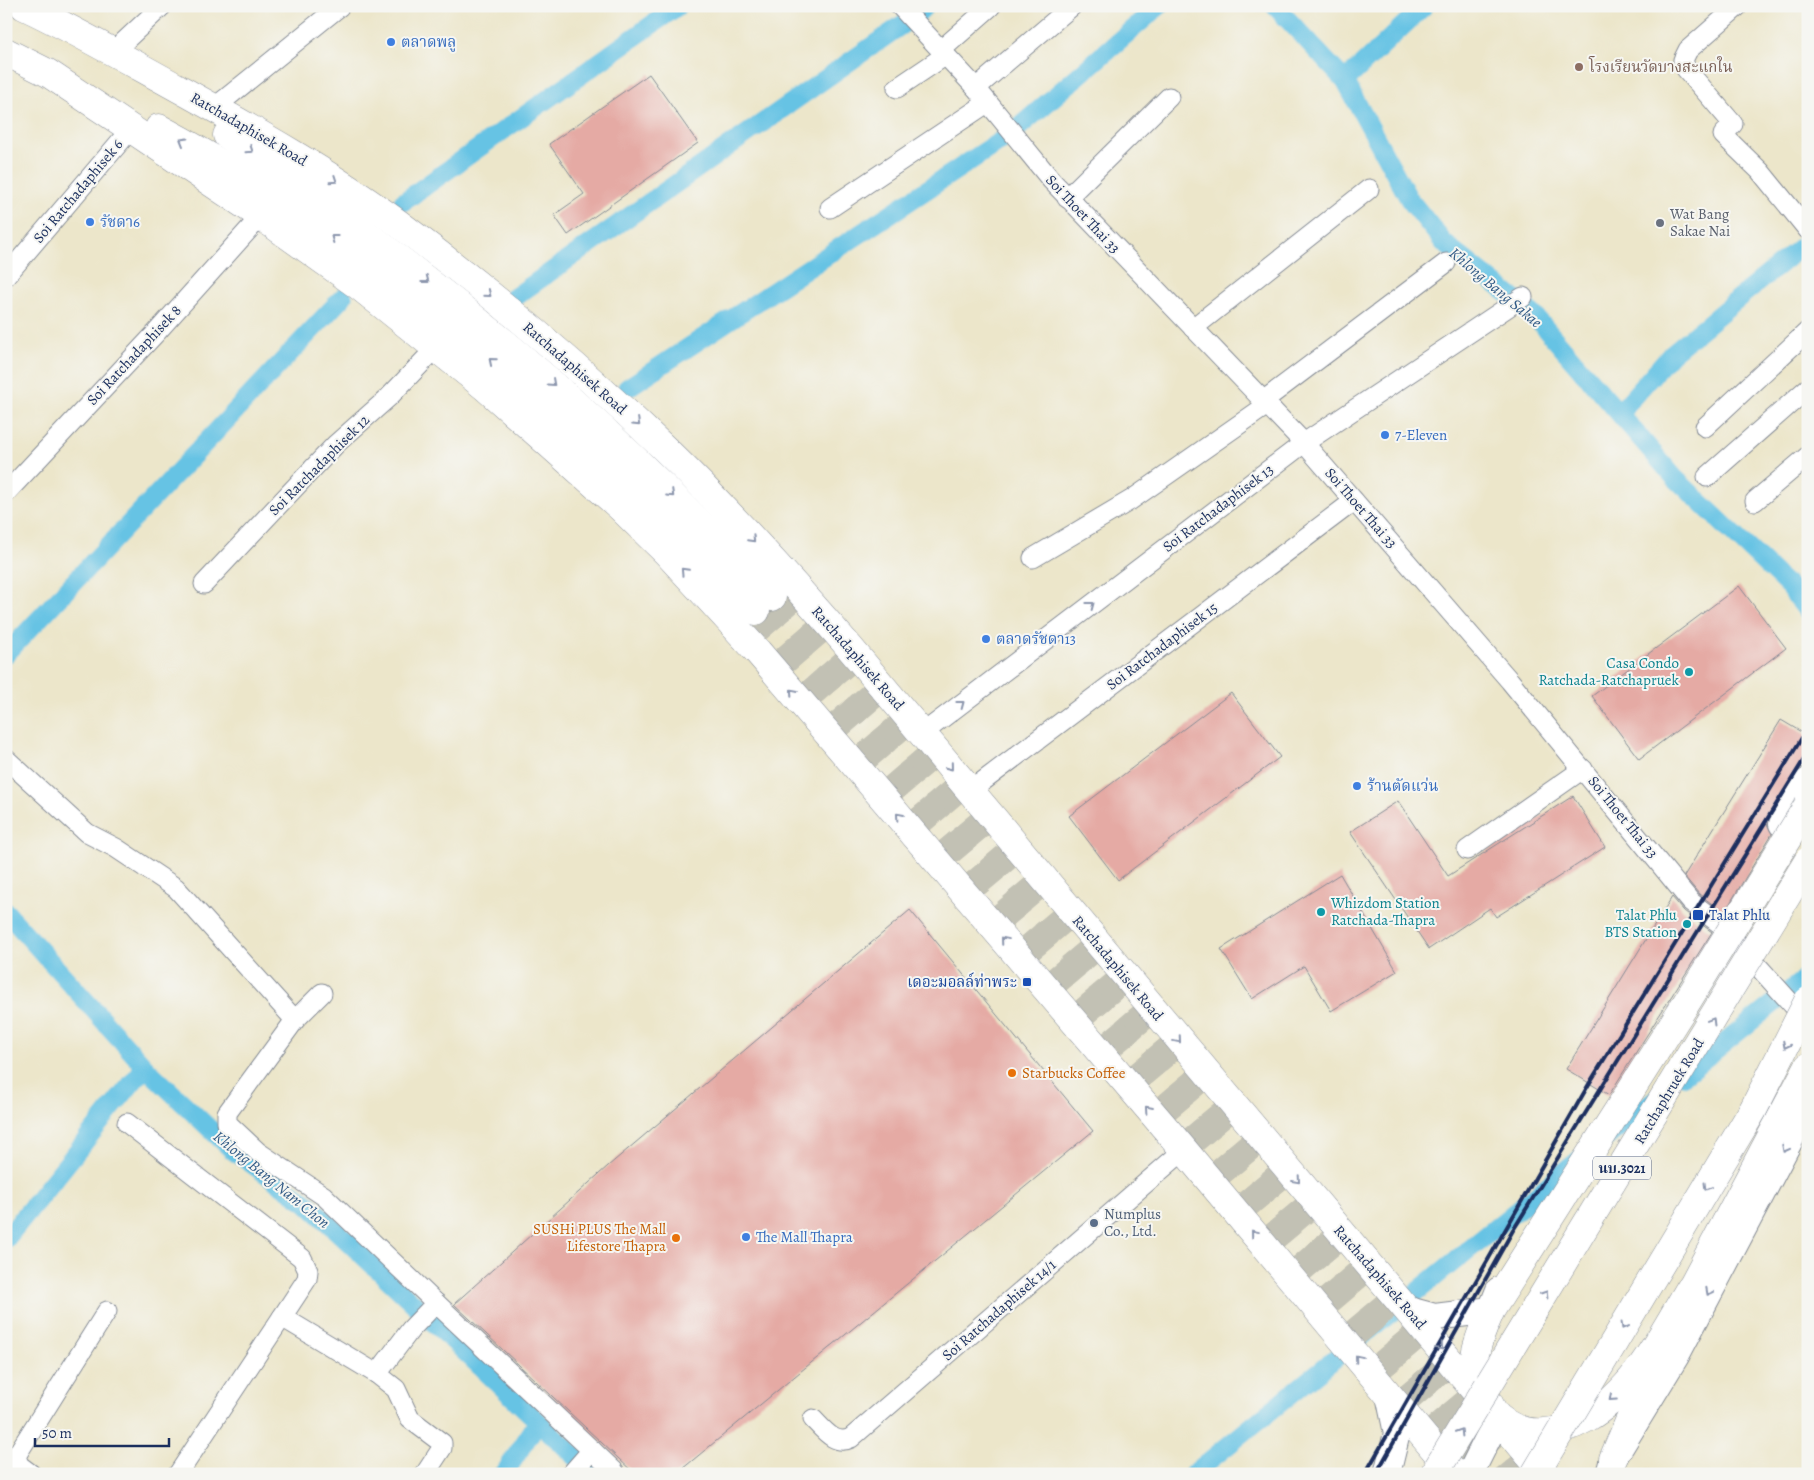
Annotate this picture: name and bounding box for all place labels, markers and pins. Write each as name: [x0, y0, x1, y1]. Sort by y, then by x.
place label: ตลาดพลู: [401, 32, 456, 52]
marker: ตลาดพลู: [385, 36, 397, 48]
place label: โรงเรียนวัดบางสะแกใน: [1588, 56, 1733, 77]
marker: โรงเรียนวัดบางสะแกใน: [1573, 61, 1585, 73]
place label: Wat Bang Sakae Nai: [1669, 204, 1730, 241]
place label: รัชดา6: [100, 212, 140, 232]
marker: รัชดา6: [84, 216, 96, 228]
marker: Wat Bang Sakae Nai: [1654, 217, 1666, 229]
place label: 7-Eleven: [1395, 425, 1447, 445]
marker: 7-Eleven: [1379, 429, 1391, 441]
place label: ตลาดรัชดา13: [996, 629, 1076, 649]
marker: ตลาดรัชดา13: [980, 633, 992, 645]
place label: Casa Condo Ratchada-Ratchapruek: [1538, 653, 1680, 690]
marker: Casa Condo Ratchada-Ratchapruek: [1683, 666, 1695, 678]
place label: ร้านตัดแว่น: [1367, 776, 1438, 796]
marker: ร้านตัดแว่น: [1351, 780, 1363, 792]
place label: Whizdom Station Ratchada-Thapra: [1330, 893, 1440, 930]
place label: Talat Phlu BTS Station: [1604, 905, 1678, 942]
place label: Talat Phlu: [1709, 905, 1771, 925]
marker: Whizdom Station Ratchada-Thapra: [1315, 906, 1327, 918]
marker: Talat Phlu: [1691, 908, 1705, 922]
marker: Talat Phlu BTS Station: [1681, 918, 1693, 930]
place label: เดอะมอลล์ท่าพระ: [907, 972, 1017, 992]
marker: เดอะมอลล์ท่าพระ: [1021, 976, 1033, 988]
place label: Starbucks Coffee: [1022, 1063, 1126, 1083]
marker: Starbucks Coffee: [1006, 1067, 1018, 1079]
place label: Numplus Co., Ltd.: [1104, 1204, 1161, 1241]
marker: Numplus Co., Ltd.: [1088, 1217, 1100, 1229]
place label: SUSHi PLUS The Mall Lifestore Thapra: [533, 1219, 666, 1256]
place label: The Mall Thapra: [756, 1227, 853, 1247]
marker: The Mall Thapra: [740, 1231, 752, 1243]
marker: SUSHi PLUS The Mall Lifestore Thapra: [670, 1232, 682, 1244]

